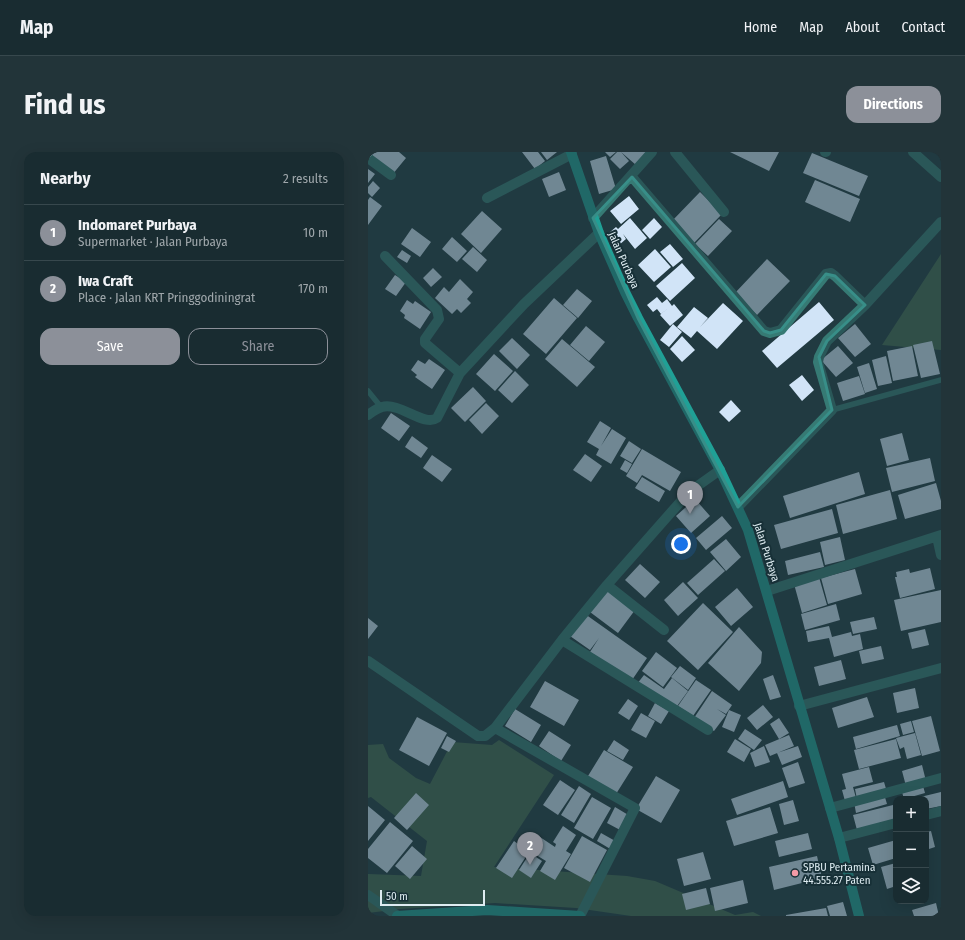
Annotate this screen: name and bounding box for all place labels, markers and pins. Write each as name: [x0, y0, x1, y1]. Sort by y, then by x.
pin: 1: [677, 481, 703, 514]
pin: 2: [517, 832, 543, 865]
place label: SPBU Pertamina 44.555.27 Paten: [803, 861, 875, 887]
marker: SPBU Pertamina 44.555.27 Paten: [790, 868, 800, 878]

